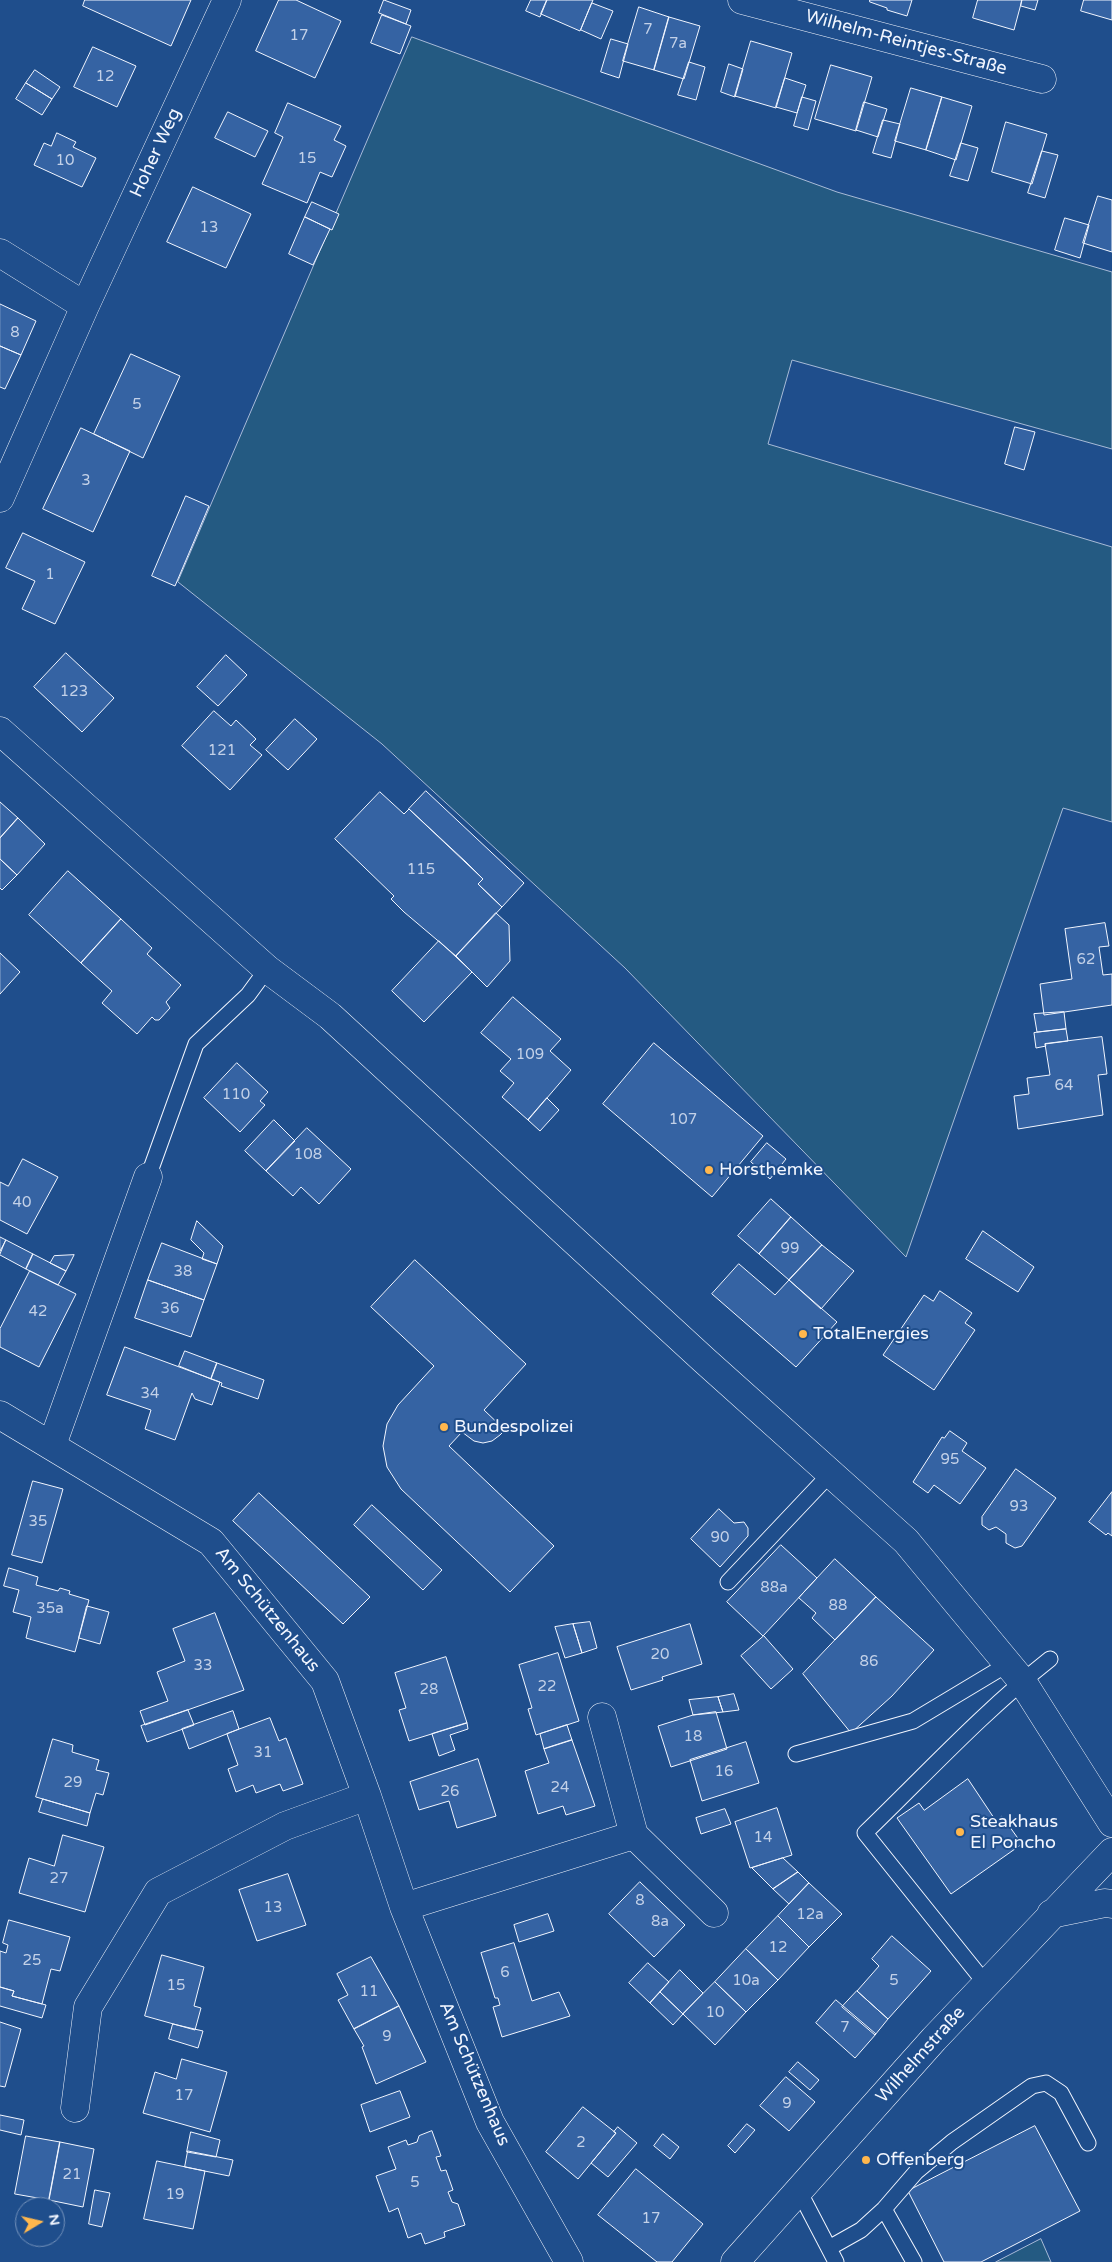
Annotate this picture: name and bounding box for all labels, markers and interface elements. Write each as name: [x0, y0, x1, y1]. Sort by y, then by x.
street label: Wilhelm-Reintjes-Straße: [803, 6, 1009, 80]
house number: 7: [643, 21, 653, 39]
house number: 17: [290, 27, 308, 45]
house number: 7a: [669, 35, 687, 53]
house number: 12: [96, 68, 114, 86]
street label: Hoher Weg: [126, 105, 186, 201]
house number: 15: [298, 150, 316, 168]
house number: 10: [56, 152, 74, 170]
house number: 13: [200, 219, 218, 237]
house number: 8: [10, 324, 20, 342]
house number: 5: [132, 396, 142, 414]
house number: 3: [81, 472, 91, 490]
house number: 1: [45, 566, 55, 584]
house number: 123: [60, 683, 88, 701]
house number: 121: [208, 742, 236, 760]
house number: 115: [407, 861, 435, 879]
house number: 62: [1077, 951, 1095, 969]
house number: 109: [516, 1046, 544, 1064]
house number: 64: [1055, 1077, 1073, 1095]
house number: 110: [222, 1086, 250, 1104]
house number: 107: [669, 1111, 697, 1129]
house number: 108: [294, 1146, 322, 1164]
place label: Horsthemke: [719, 1159, 823, 1181]
marker: Horsthemke: [703, 1164, 715, 1176]
house number: 40: [13, 1194, 31, 1212]
house number: 99: [781, 1240, 799, 1258]
house number: 38: [174, 1263, 192, 1281]
house number: 36: [161, 1300, 179, 1318]
house number: 42: [29, 1303, 47, 1321]
place label: TotalEnergies: [813, 1323, 929, 1345]
marker: TotalEnergies: [797, 1328, 809, 1340]
house number: 34: [141, 1385, 159, 1403]
place label: Bundespolizei: [454, 1416, 573, 1438]
marker: Bundespolizei: [438, 1421, 450, 1433]
house number: 95: [941, 1451, 959, 1469]
house number: 93: [1010, 1498, 1028, 1516]
house number: 35: [29, 1513, 47, 1531]
house number: 90: [711, 1529, 729, 1547]
street label: Am Schützenhaus: [210, 1543, 324, 1677]
house number: 88a: [760, 1579, 788, 1597]
house number: 88: [829, 1597, 847, 1615]
house number: 35a: [36, 1600, 64, 1618]
house number: 20: [651, 1646, 669, 1664]
house number: 86: [860, 1653, 878, 1671]
house number: 33: [194, 1657, 212, 1675]
house number: 22: [538, 1678, 556, 1696]
house number: 28: [420, 1681, 438, 1699]
house number: 18: [684, 1728, 702, 1746]
house number: 31: [254, 1744, 272, 1762]
house number: 16: [715, 1763, 733, 1781]
house number: 29: [64, 1774, 82, 1792]
house number: 24: [551, 1779, 569, 1797]
house number: 26: [441, 1783, 459, 1801]
place label: Steakhaus El Poncho: [970, 1811, 1058, 1854]
marker: Steakhaus El Poncho: [954, 1826, 966, 1838]
house number: 14: [754, 1829, 772, 1847]
house number: 27: [50, 1870, 68, 1888]
house number: 8: [635, 1892, 645, 1910]
house number: 13: [264, 1899, 282, 1917]
house number: 12a: [796, 1906, 824, 1924]
house number: 8a: [651, 1913, 669, 1931]
house number: 12: [769, 1939, 787, 1957]
house number: 25: [23, 1952, 41, 1970]
house number: 6: [500, 1964, 510, 1982]
house number: 10a: [732, 1972, 760, 1990]
house number: 5: [889, 1972, 899, 1990]
house number: 15: [167, 1977, 185, 1995]
house number: 11: [360, 1983, 378, 2001]
street label: Am Schützenhaus: [434, 1999, 514, 2149]
street label: Wilhelmstraße: [872, 2002, 970, 2108]
house number: 10: [706, 2004, 724, 2022]
house number: 7: [840, 2019, 850, 2037]
house number: 9: [382, 2028, 392, 2046]
house number: 17: [175, 2087, 193, 2105]
house number: 9: [782, 2095, 792, 2113]
house number: 2: [576, 2134, 586, 2152]
place label: Offenberg: [876, 2149, 965, 2171]
marker: Offenberg: [860, 2154, 872, 2166]
house number: 21: [63, 2166, 81, 2184]
house number: 5: [410, 2174, 420, 2192]
house number: 19: [166, 2186, 184, 2204]
north arrow: [15, 2197, 65, 2247]
house number: 17: [642, 2210, 660, 2228]
text: N: [45, 2213, 64, 2227]

